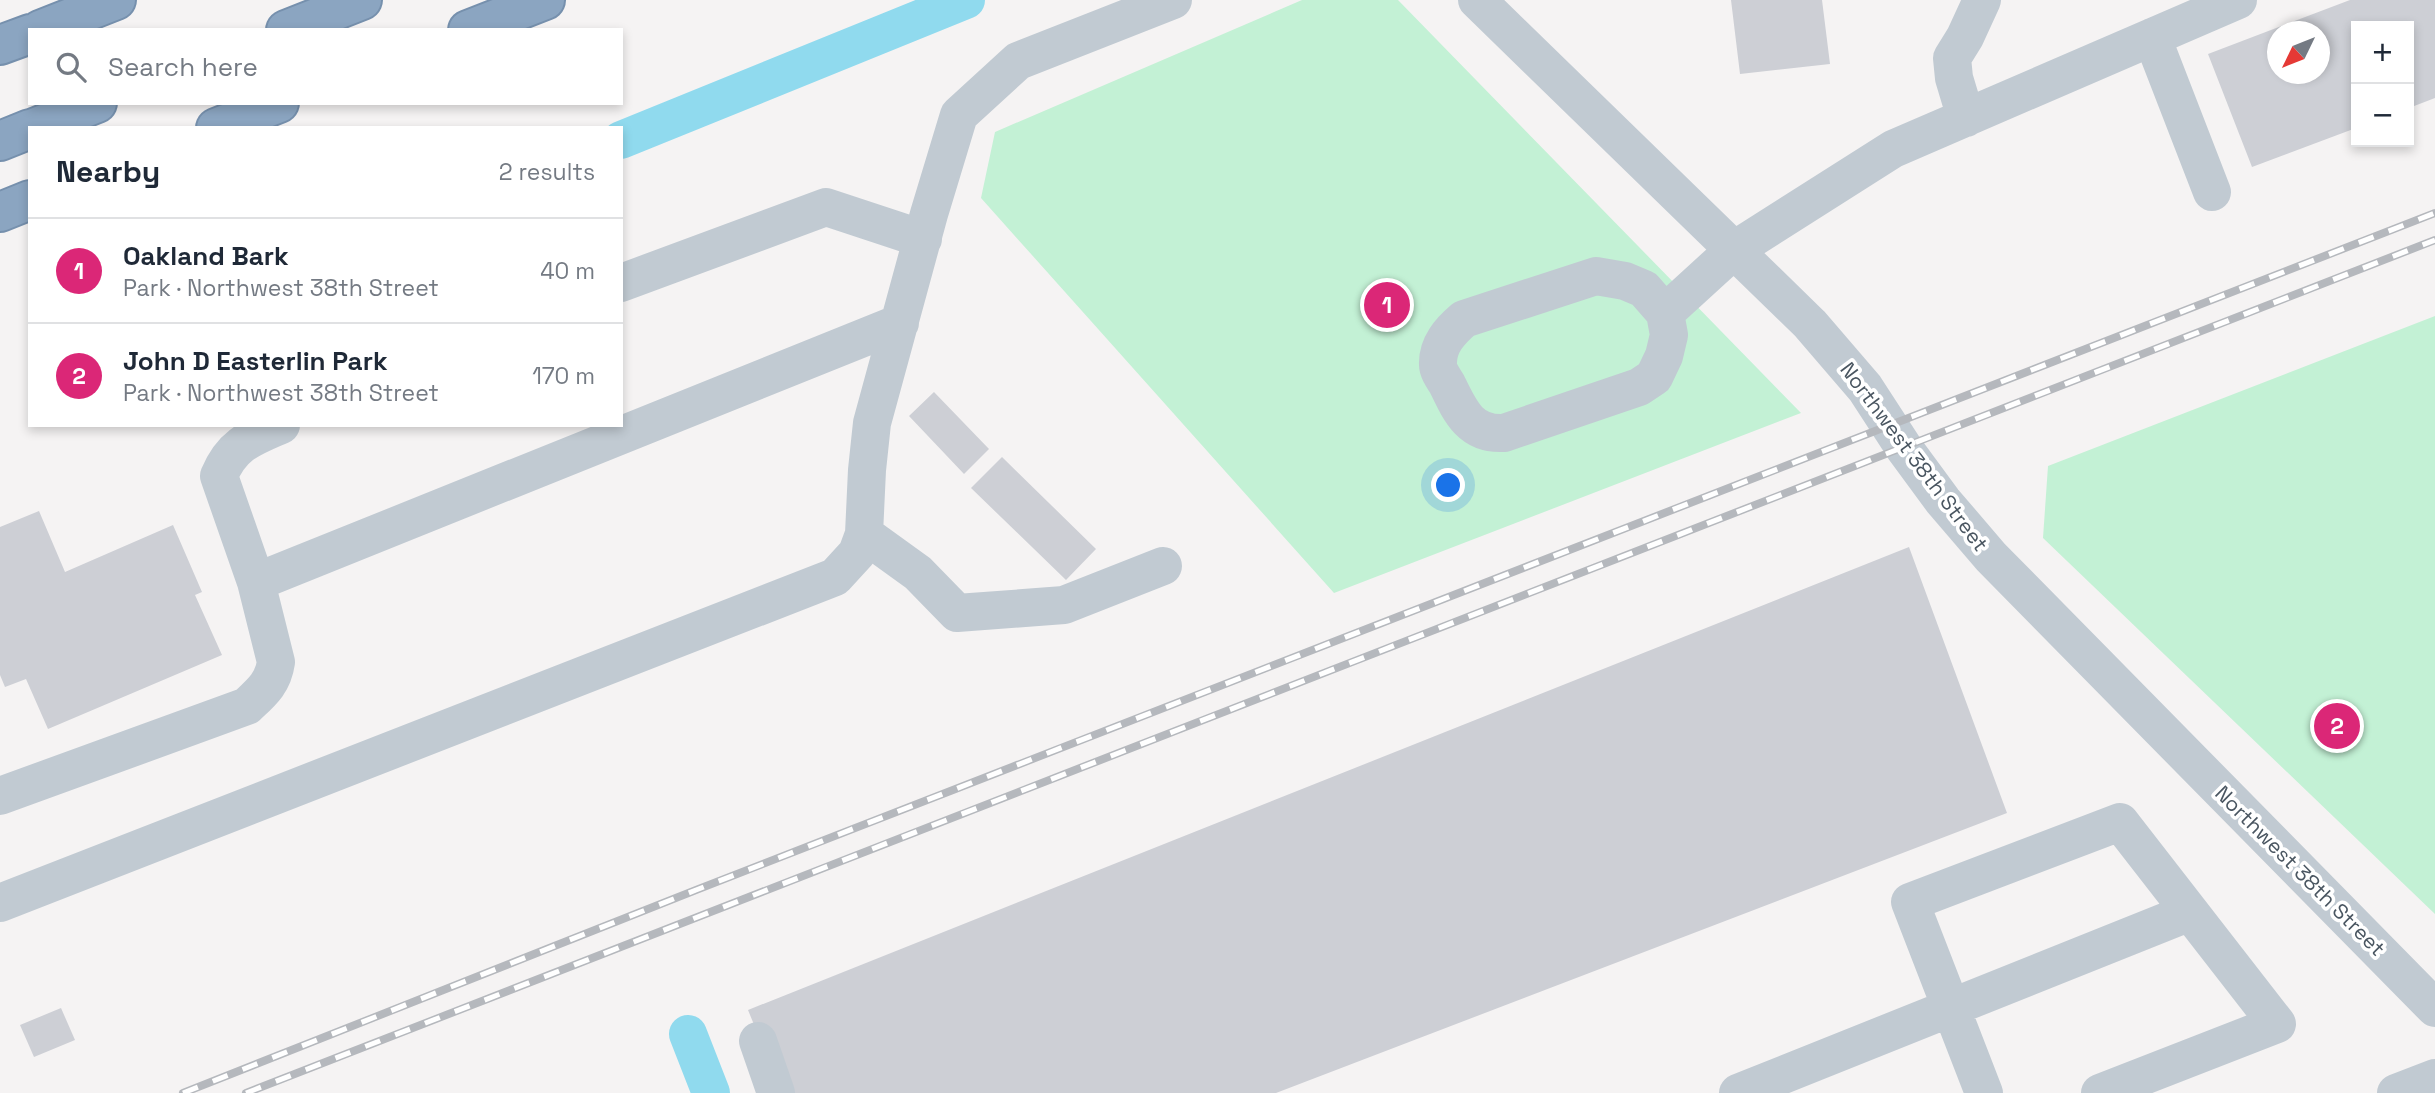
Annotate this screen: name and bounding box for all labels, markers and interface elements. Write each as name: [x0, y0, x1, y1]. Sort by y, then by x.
north arrow: [2267, 21, 2330, 84]
map controls: [2351, 21, 2414, 147]
button: +: [2351, 21, 2414, 84]
search box: [28, 28, 623, 105]
icon: search: [52, 48, 90, 86]
text: Search here: [108, 50, 258, 84]
button: −: [2351, 84, 2414, 147]
text: Nearby: [56, 152, 160, 191]
text: 2 results: [499, 157, 595, 187]
text: Oakland Bark: [123, 239, 289, 273]
text: 1: [74, 256, 84, 286]
text: 40 m: [540, 256, 595, 286]
text: Park · Northwest 38th Street: [123, 273, 439, 303]
pin: 1: [1364, 279, 1410, 331]
text: John D Easterlin Park: [123, 344, 388, 378]
street label: Northwest 38th Street: [1834, 357, 1994, 557]
text: 2: [72, 361, 86, 391]
text: 170 m: [532, 361, 595, 391]
text: Park · Northwest 38th Street: [123, 378, 439, 408]
your location: [1431, 468, 1465, 502]
pin: 2: [2314, 700, 2360, 752]
street label: Northwest 38th Street: [2209, 780, 2391, 962]

